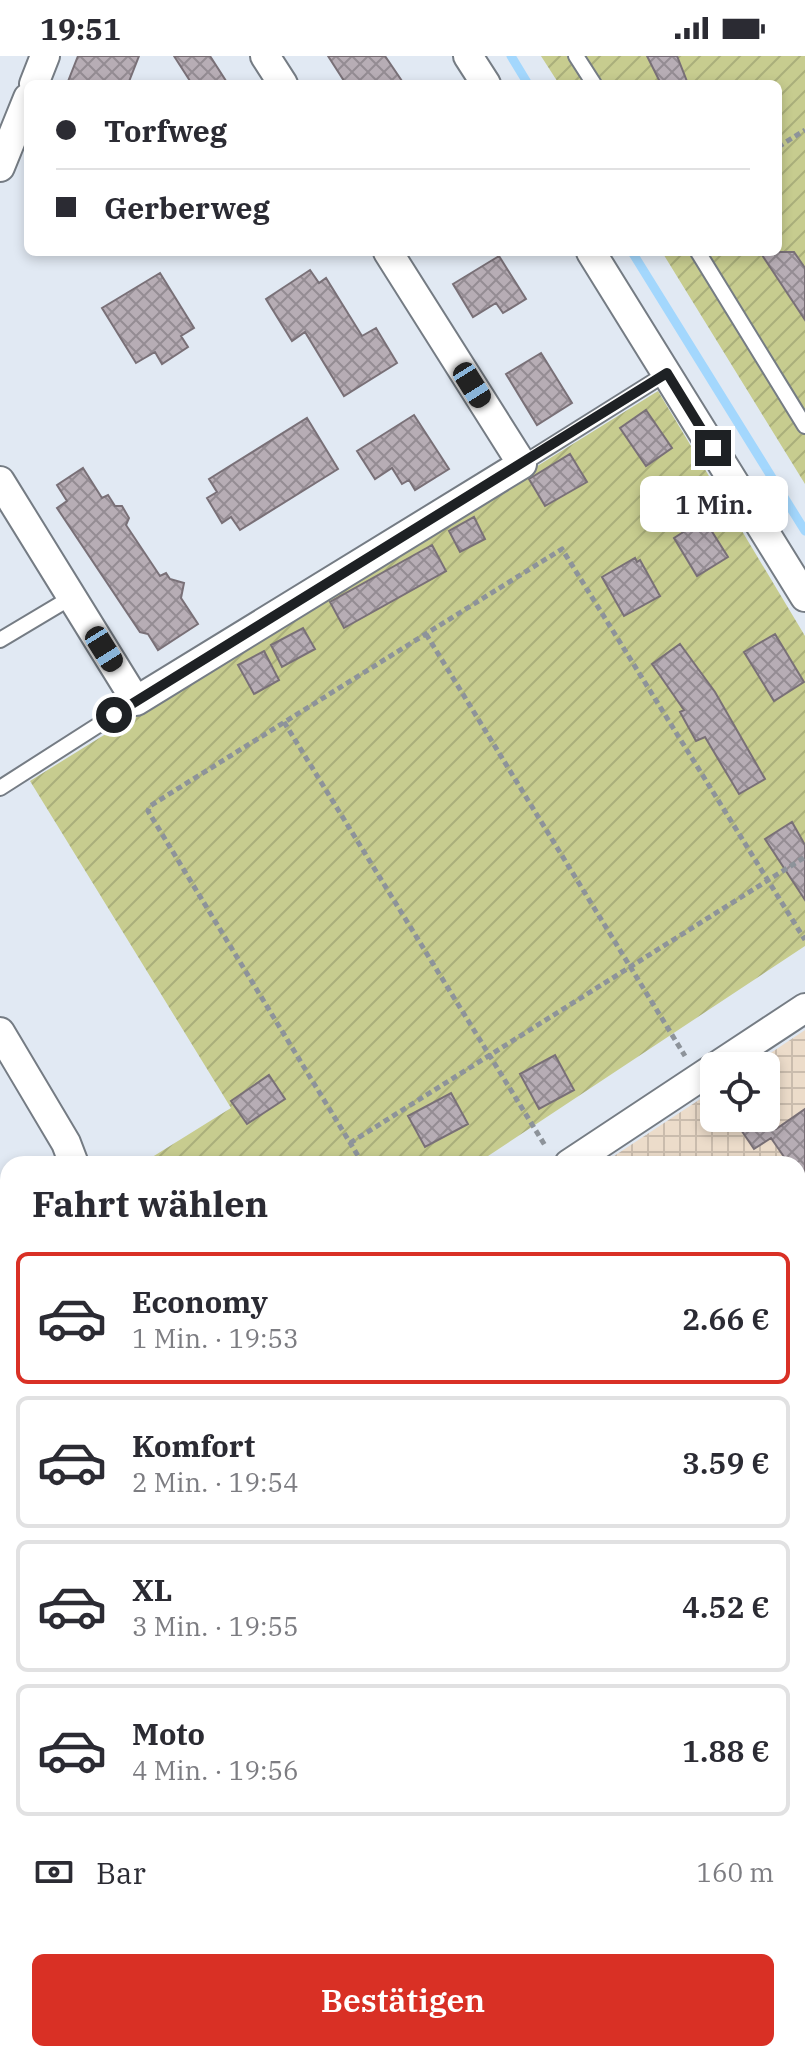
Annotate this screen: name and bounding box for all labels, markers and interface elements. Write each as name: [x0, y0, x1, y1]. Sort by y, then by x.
text: 19:51: [40, 9, 121, 48]
text: Torfweg: [104, 111, 227, 150]
text: Gerberweg: [104, 188, 270, 227]
car: [449, 358, 495, 412]
route end: [695, 430, 731, 466]
callout: 1 Min.: [639, 476, 787, 532]
text: 1 Min.: [675, 487, 753, 521]
car: [81, 622, 127, 676]
route start: [96, 697, 132, 733]
map controls: [700, 1052, 780, 1132]
button: locate: [700, 1052, 780, 1132]
text: Fahrt wählen: [32, 1180, 268, 1227]
icon: car: [36, 1282, 108, 1354]
text: Economy: [132, 1282, 268, 1321]
text: 2.66 €: [682, 1299, 770, 1338]
text: 1 Min. · 19:53: [132, 1321, 299, 1355]
icon: car: [36, 1426, 108, 1498]
text: Komfort: [132, 1426, 255, 1465]
text: 3.59 €: [682, 1443, 770, 1482]
text: 2 Min. · 19:54: [132, 1465, 299, 1499]
icon: car: [36, 1570, 108, 1642]
text: XL: [132, 1570, 172, 1609]
text: 4.52 €: [682, 1587, 770, 1626]
text: 3 Min. · 19:55: [132, 1609, 299, 1643]
icon: car: [36, 1714, 108, 1786]
text: Moto: [132, 1714, 205, 1753]
text: 1.88 €: [682, 1731, 770, 1770]
text: 4 Min. · 19:56: [132, 1753, 299, 1787]
icon: cash: [32, 1850, 76, 1894]
text: Bar: [96, 1853, 146, 1892]
text: 160 m: [696, 1855, 774, 1889]
button: Bestätigen: [32, 1954, 774, 2046]

